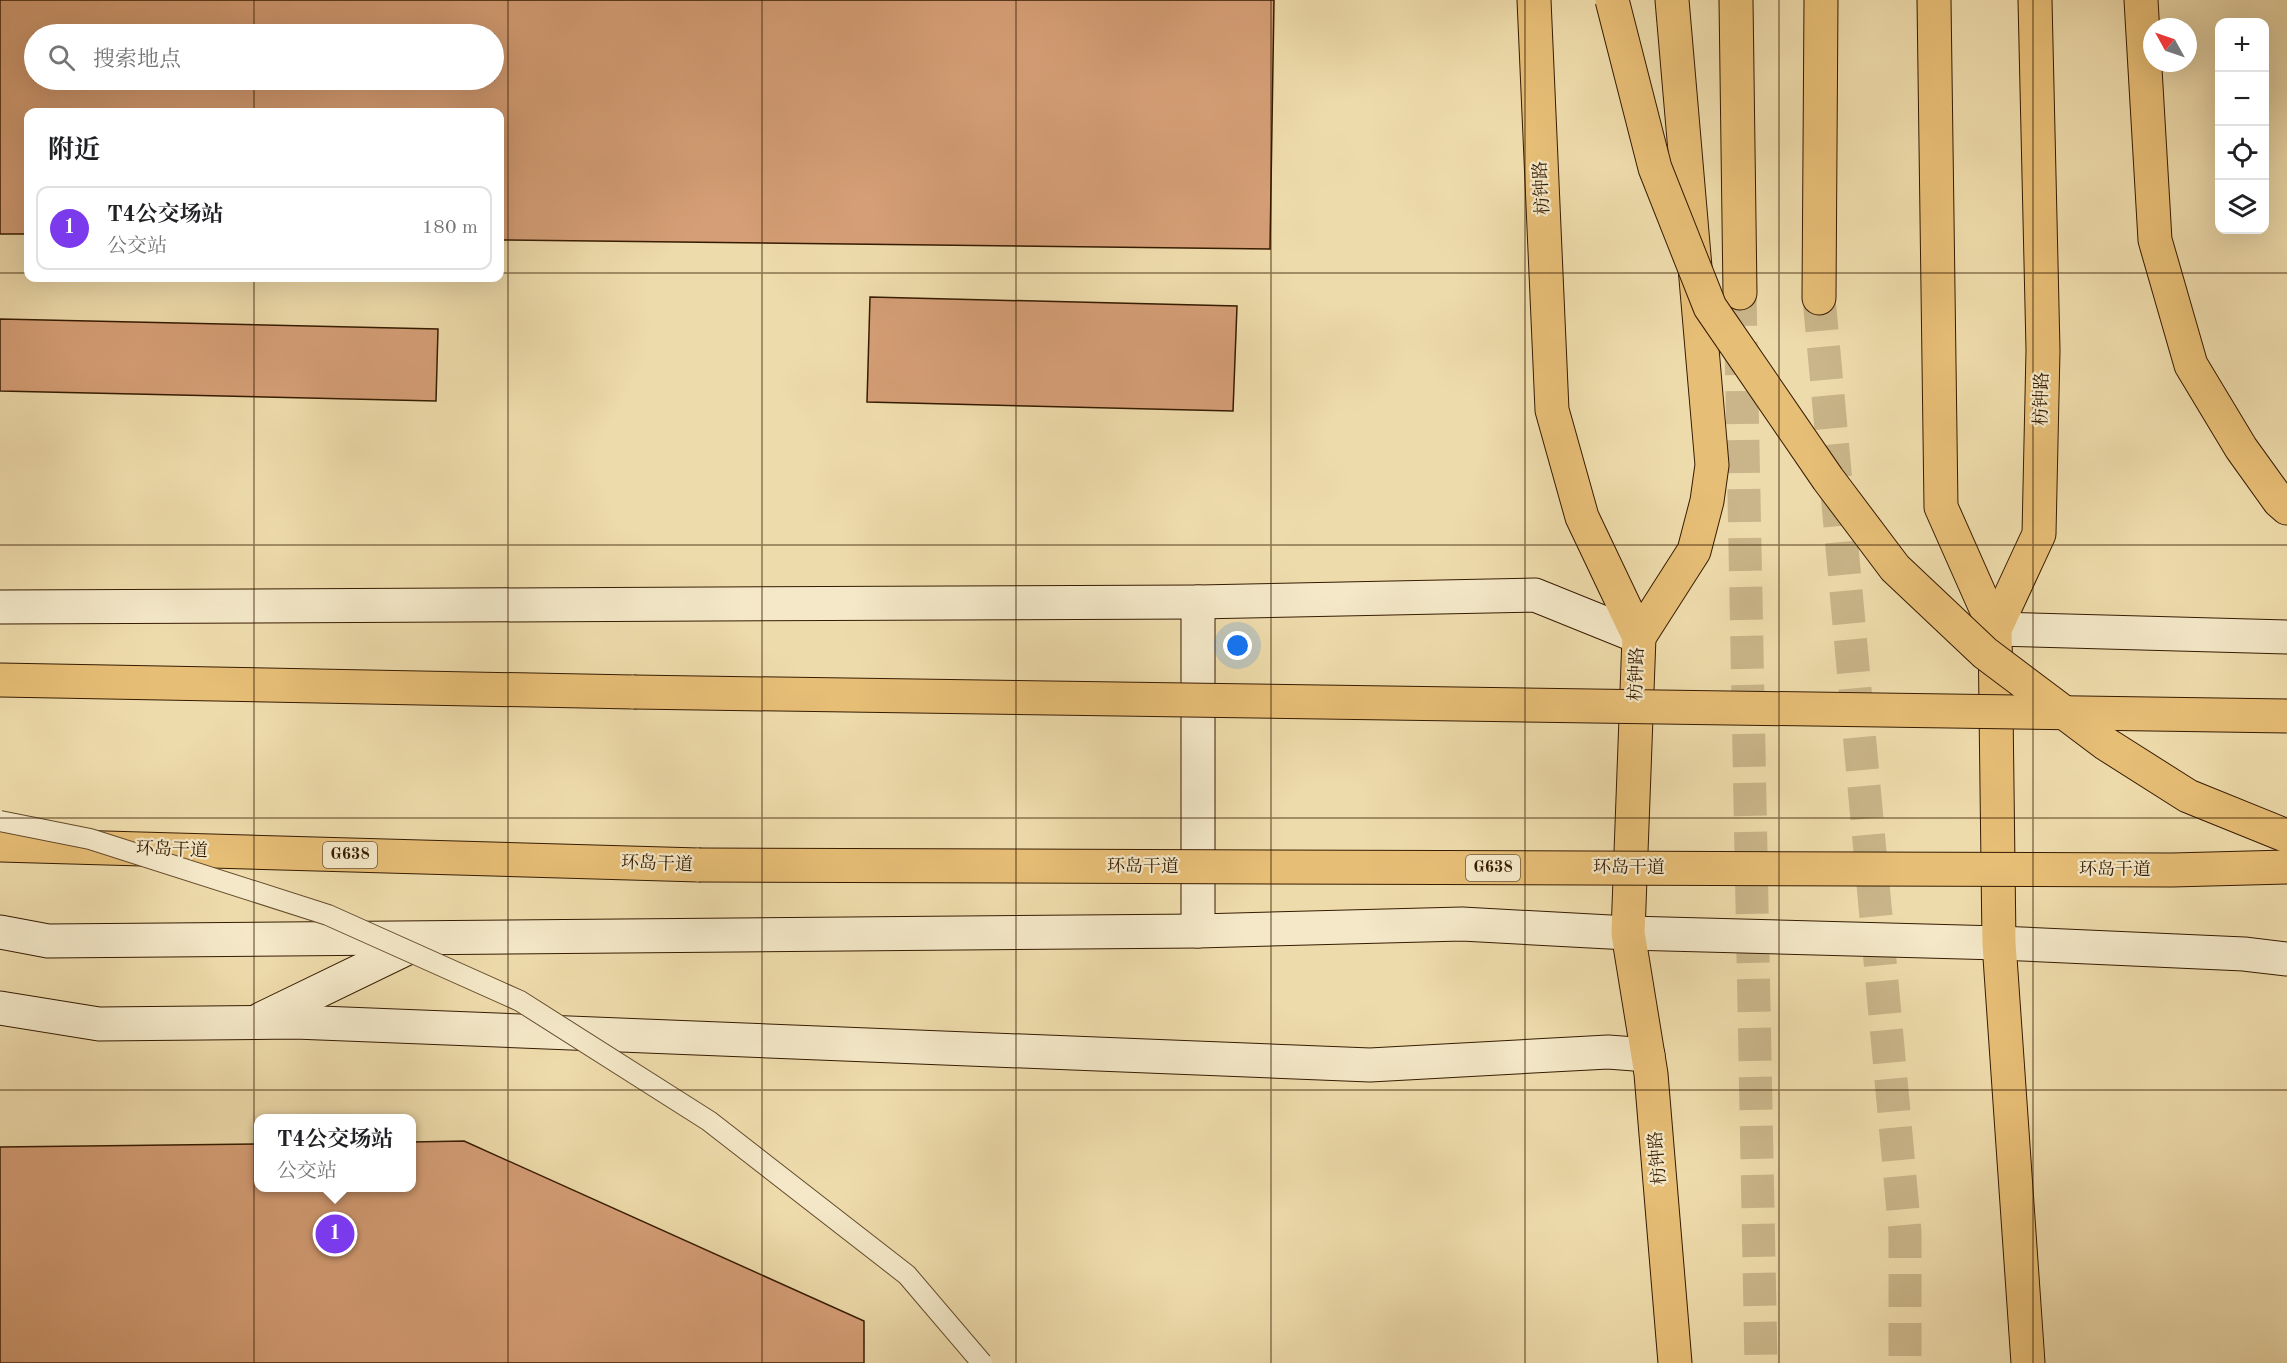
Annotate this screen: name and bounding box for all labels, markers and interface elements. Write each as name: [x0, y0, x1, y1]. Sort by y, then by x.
north arrow: [2143, 18, 2197, 72]
map controls: [2215, 18, 2269, 234]
button: +: [2215, 18, 2269, 72]
search box: [24, 24, 504, 90]
icon: search: [45, 41, 78, 74]
text: 搜索地点: [93, 49, 181, 71]
button: −: [2215, 72, 2269, 126]
button: locate: [2215, 126, 2269, 180]
text: 附近: [48, 138, 100, 164]
street label: 枋钟路: [1530, 161, 1552, 216]
button: layers: [2215, 180, 2269, 234]
text: T4公交场站: [107, 204, 224, 226]
text: 1: [64, 218, 75, 238]
text: 180 m: [422, 218, 478, 238]
text: 公交站: [107, 237, 167, 257]
street label: 枋钟路: [2031, 372, 2051, 426]
your location: [1223, 631, 1252, 660]
street label: 枋钟路: [1625, 647, 1647, 701]
street label: 环岛干道: [136, 838, 208, 860]
road number: G638: [323, 842, 377, 868]
street label: 环岛干道: [621, 852, 693, 874]
road number: G638: [1466, 855, 1520, 881]
street label: 环岛干道: [1107, 856, 1179, 876]
street label: 环岛干道: [1593, 857, 1665, 877]
street label: 环岛干道: [2079, 859, 2151, 879]
popup: [254, 1114, 416, 1192]
text: T4公交场站: [277, 1129, 393, 1151]
street label: 枋钟路: [1645, 1130, 1669, 1186]
text: 公交站: [277, 1162, 337, 1182]
pin: 1: [316, 1212, 354, 1256]

